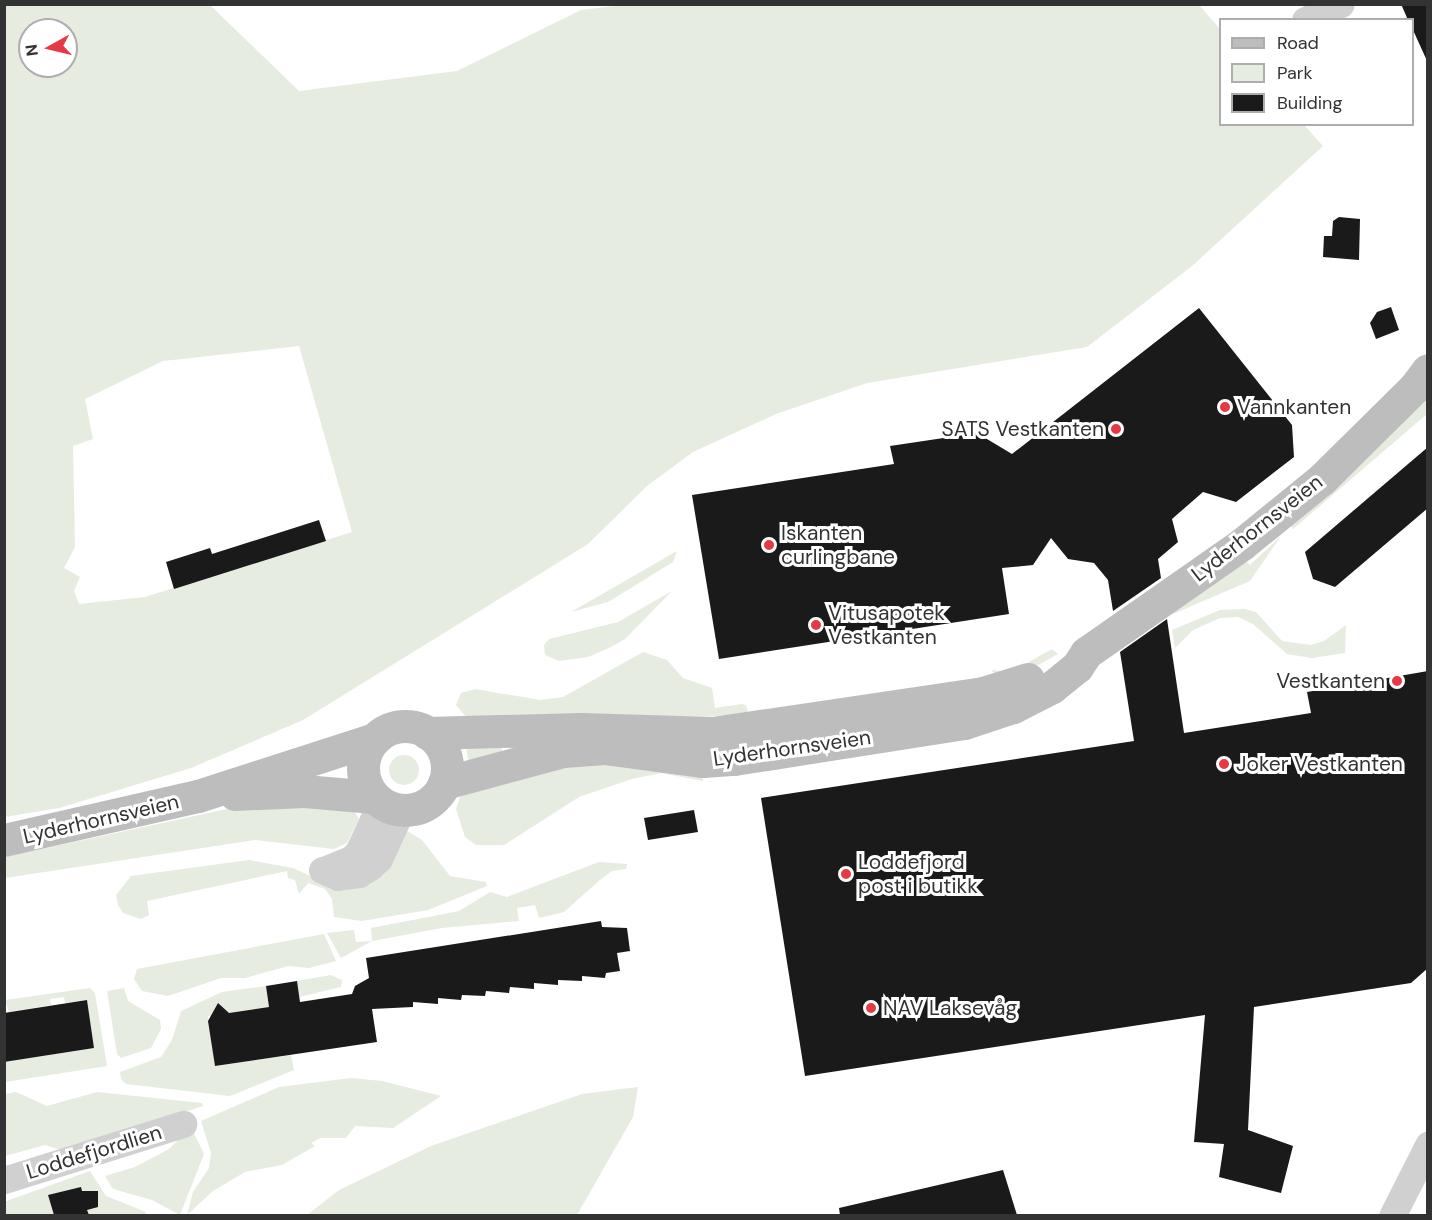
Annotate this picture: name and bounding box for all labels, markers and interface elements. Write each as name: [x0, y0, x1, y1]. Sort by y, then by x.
north arrow: [18, 18, 78, 78]
legend: [1219, 18, 1414, 126]
text: Road: [1277, 31, 1319, 55]
text: N: [20, 43, 43, 58]
text: Park: [1277, 61, 1313, 85]
text: Building: [1277, 91, 1342, 115]
place label: Vannkanten: [1237, 394, 1351, 420]
marker: Vannkanten: [1218, 400, 1232, 414]
place label: SATS Vestkanten: [942, 416, 1104, 442]
marker: SATS Vestkanten: [1109, 422, 1123, 436]
street label: Lyderhornsveien: [1187, 469, 1327, 587]
place label: Iskanten curlingbane: [781, 520, 895, 570]
marker: Iskanten curlingbane: [762, 538, 776, 552]
place label: Vitusapotek Vestkanten: [828, 600, 945, 650]
marker: Vitusapotek Vestkanten: [809, 618, 823, 632]
place label: Vestkanten: [1276, 668, 1385, 694]
marker: Vestkanten: [1390, 674, 1404, 688]
street label: Lyderhornsveien: [711, 724, 873, 772]
place label: Joker Vestkanten: [1236, 751, 1403, 777]
marker: Joker Vestkanten: [1217, 757, 1231, 771]
street label: Lyderhornsveien: [21, 789, 181, 849]
place label: Loddefjord post i butikk: [858, 849, 978, 899]
marker: Loddefjord post i butikk: [839, 867, 853, 881]
place label: NAV Laksevåg: [883, 995, 1017, 1021]
marker: NAV Laksevåg: [864, 1001, 878, 1015]
street label: Loddefjordlien: [23, 1119, 165, 1185]

